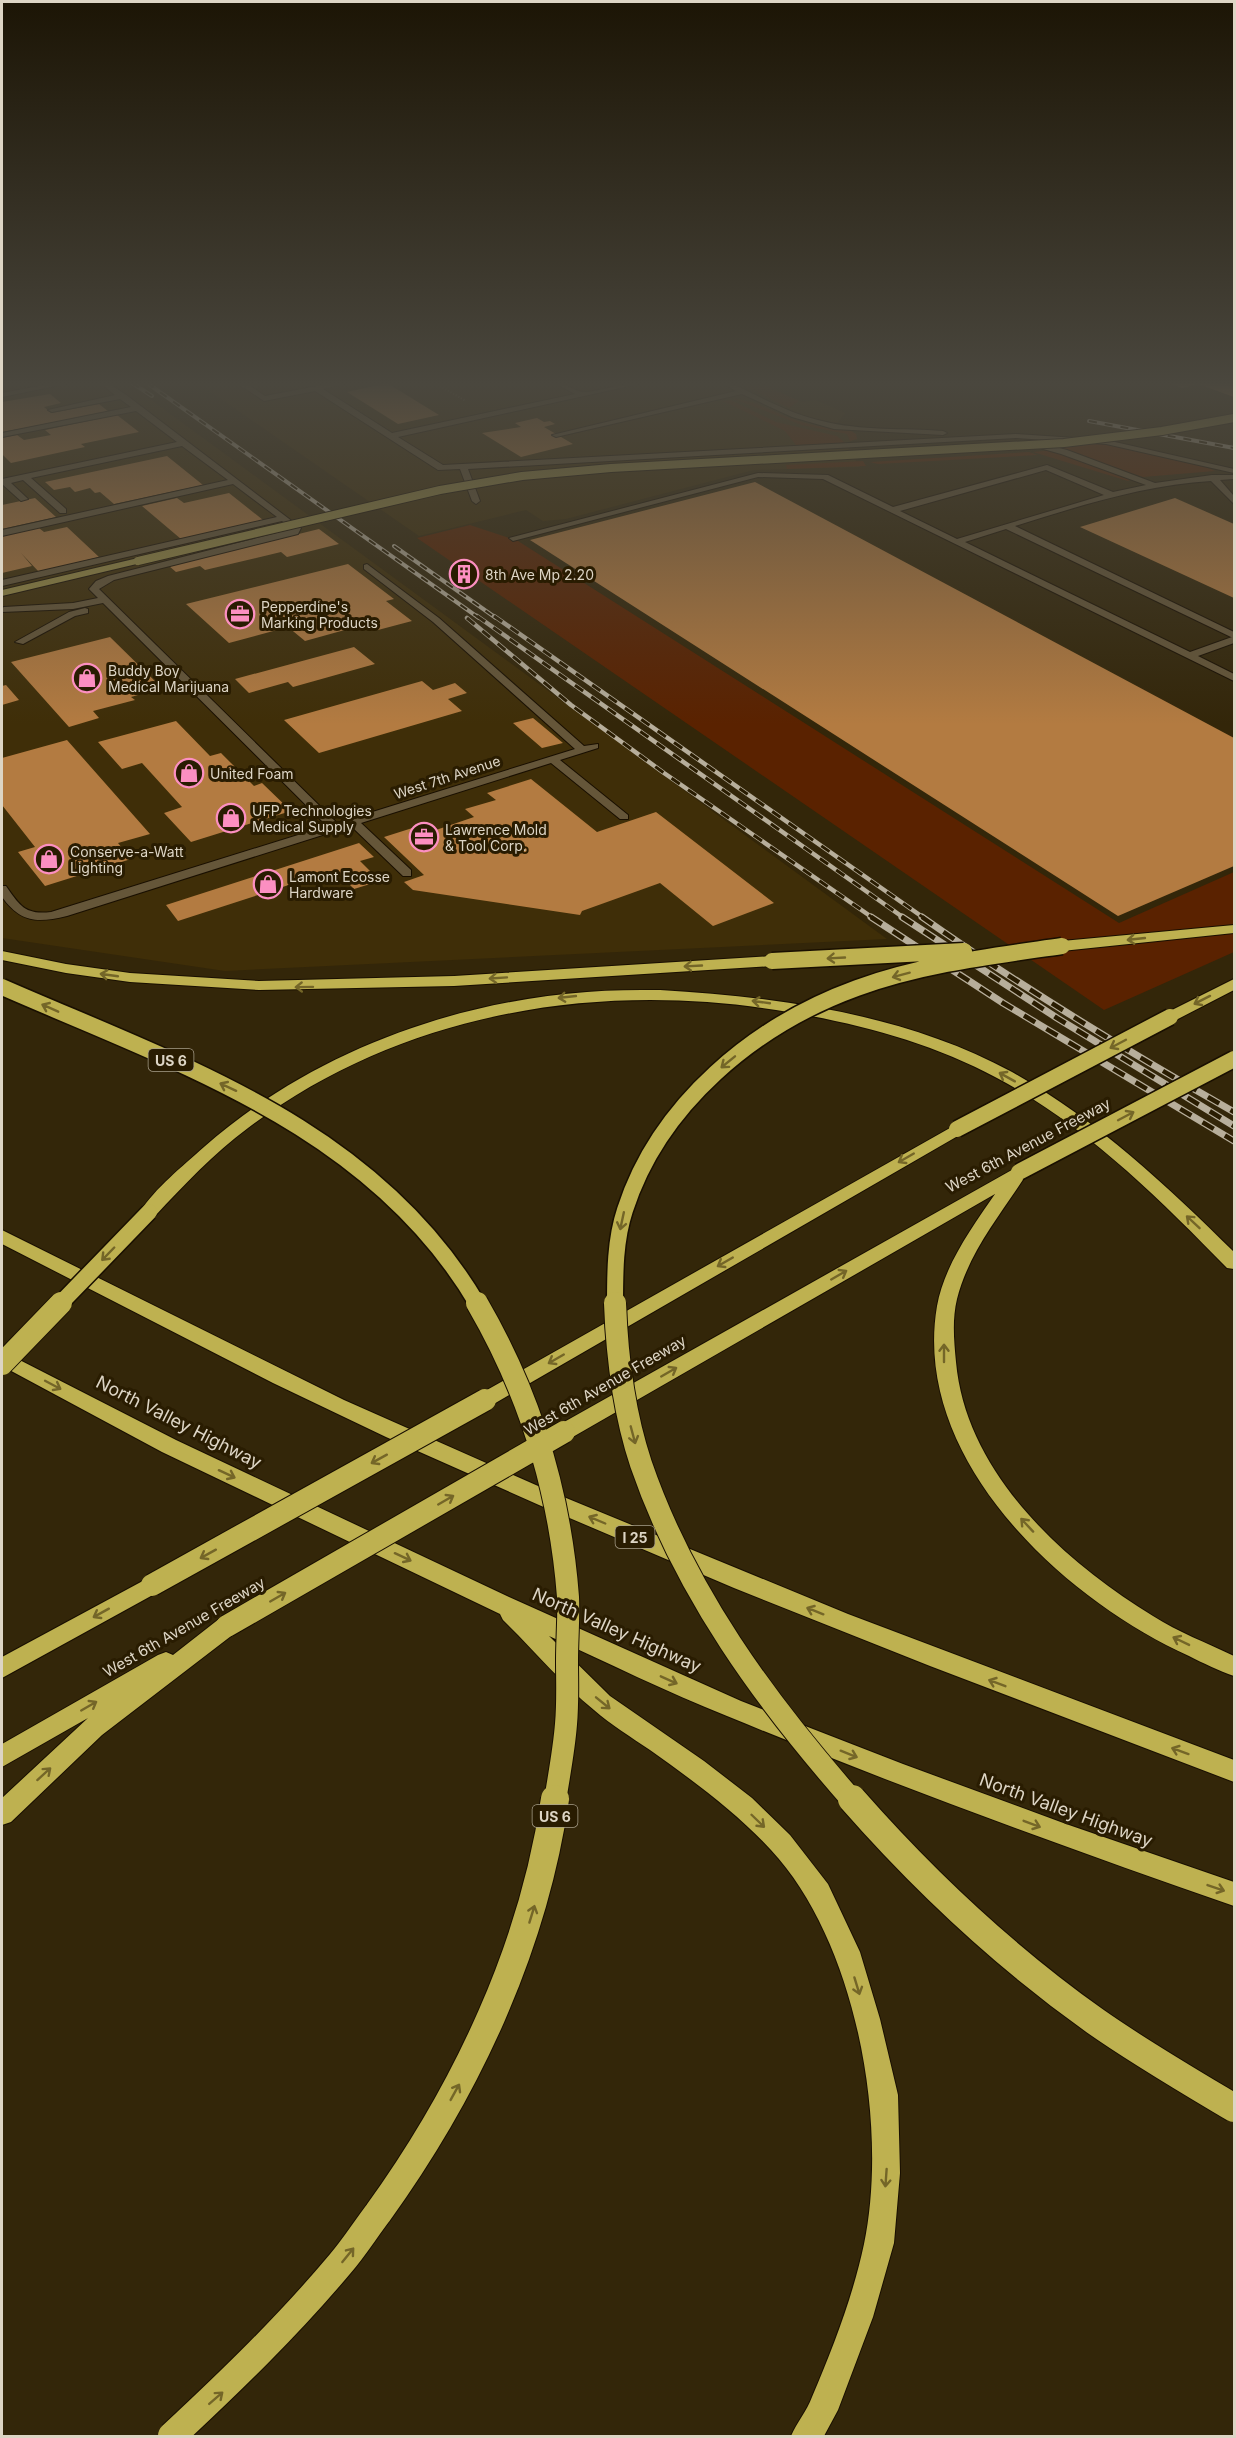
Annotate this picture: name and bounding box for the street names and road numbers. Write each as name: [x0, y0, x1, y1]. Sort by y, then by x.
street label: West 7th Avenue: [392, 752, 502, 802]
road number: US 6: [148, 1049, 194, 1071]
street label: West 6th Avenue Freeway: [942, 1093, 1114, 1197]
street label: West 6th Avenue Freeway: [521, 1331, 690, 1439]
street label: North Valley Highway: [93, 1371, 265, 1473]
road number: I 25: [616, 1526, 654, 1548]
street label: West 6th Avenue Freeway: [100, 1573, 269, 1681]
street label: North Valley Highway: [529, 1583, 705, 1677]
street label: North Valley Highway: [977, 1769, 1155, 1851]
road number: US 6: [532, 1805, 578, 1827]

